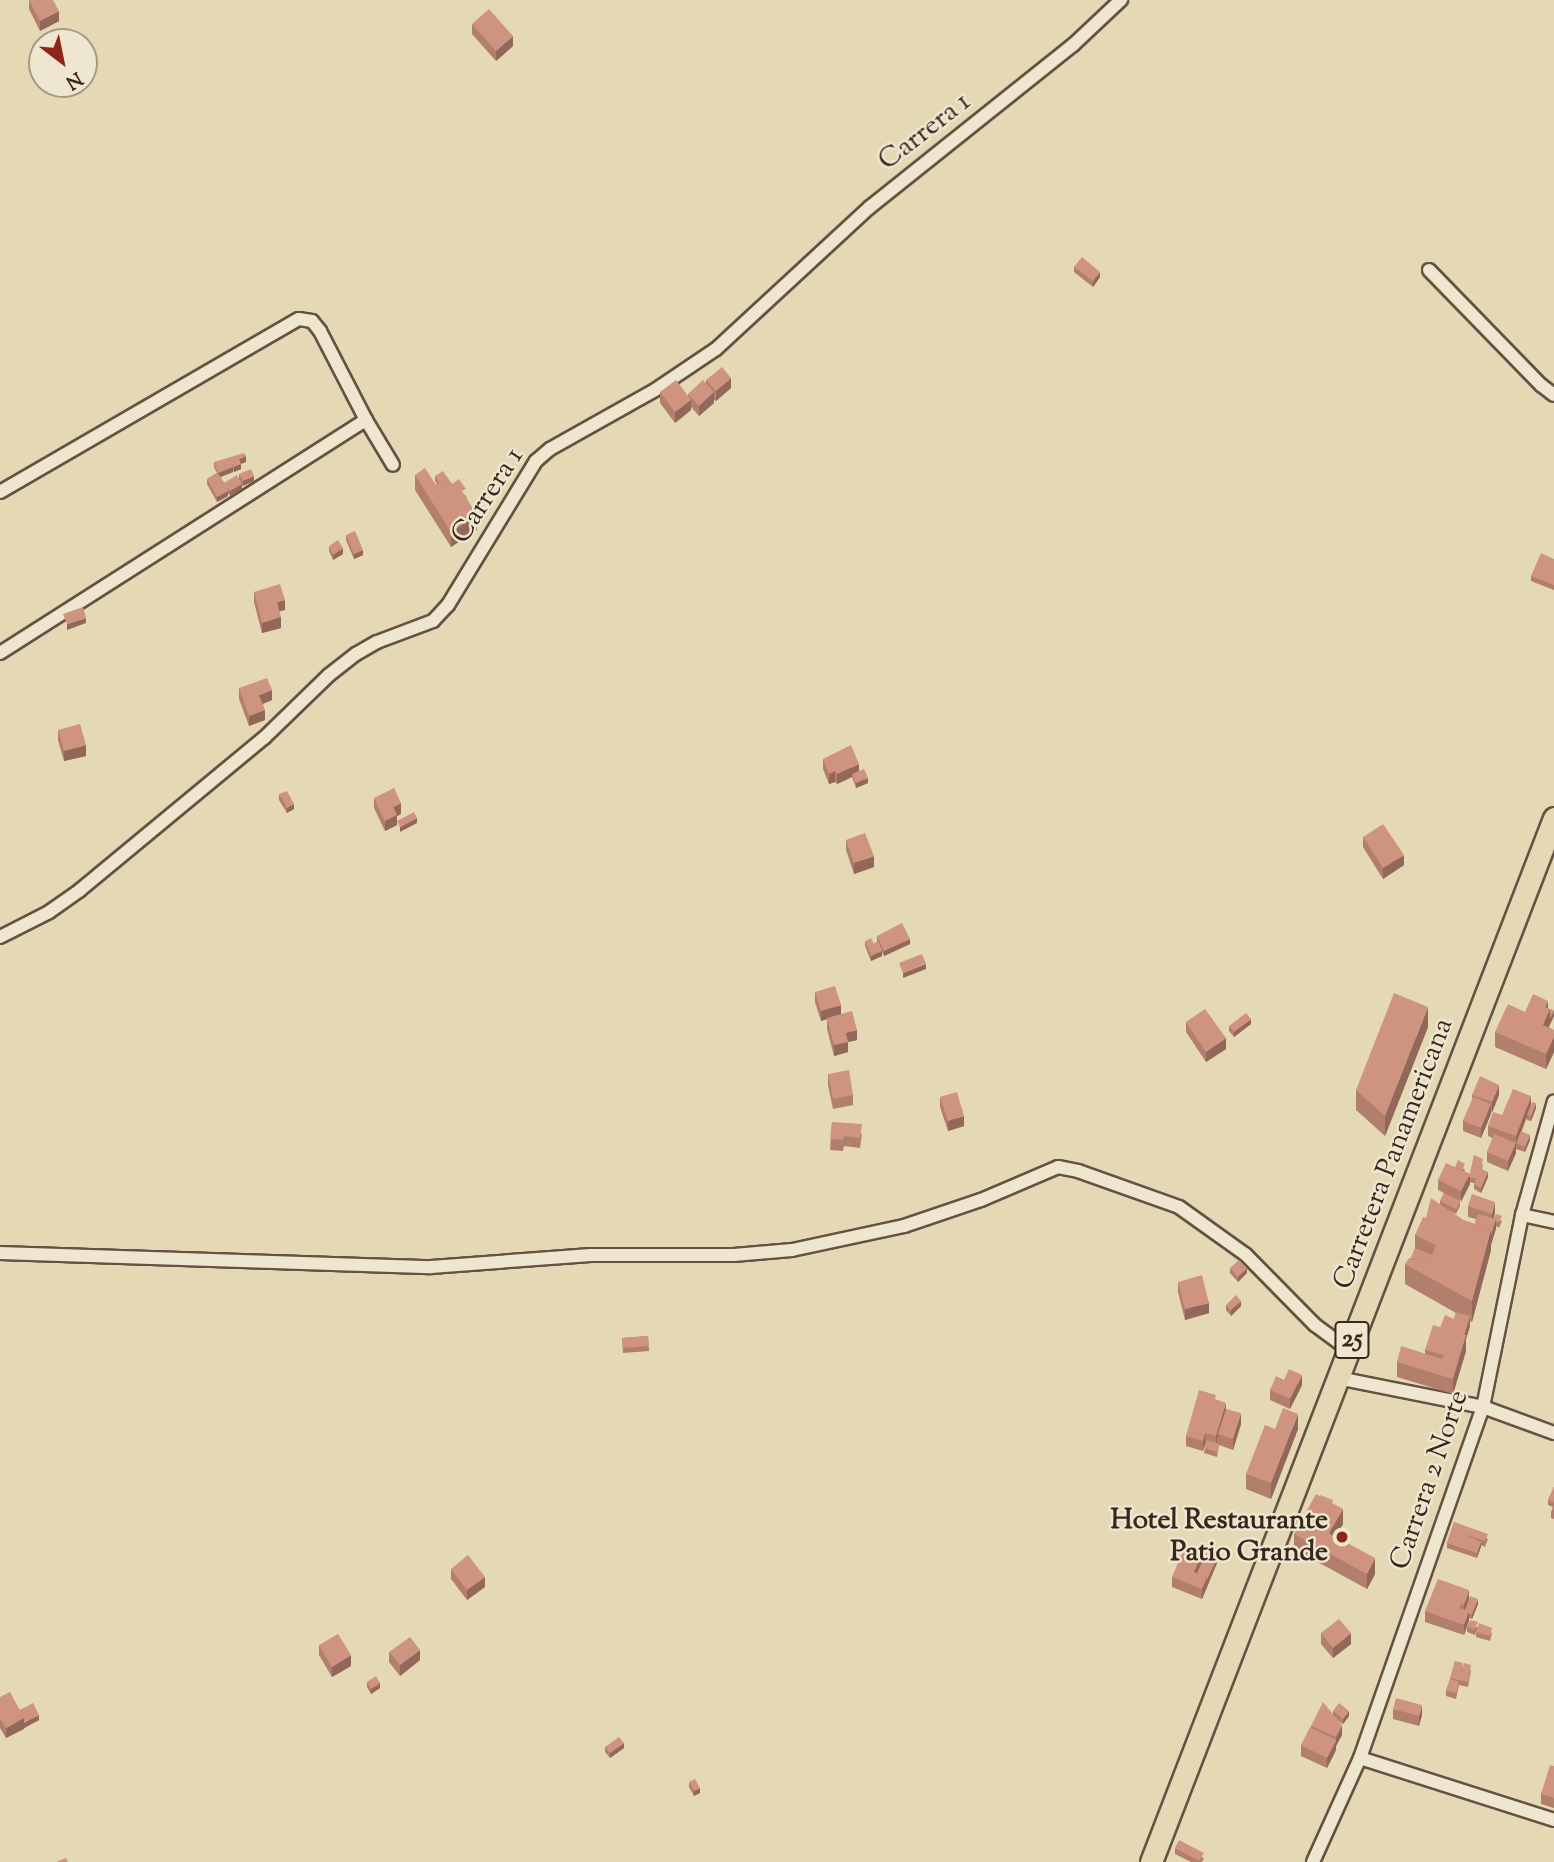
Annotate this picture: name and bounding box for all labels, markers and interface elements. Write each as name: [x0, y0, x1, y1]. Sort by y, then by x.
north arrow: [28, 28, 98, 98]
text: N: [60, 64, 87, 95]
street label: Carrera 1: [872, 86, 978, 178]
street label: Carrera 1: [445, 442, 531, 550]
street label: Carretera Panamericana: [1327, 1014, 1461, 1294]
road number: 25: [1333, 1317, 1371, 1362]
street label: Carrera 2 Norte: [1384, 1386, 1476, 1574]
place label: Hotel Restaurante Patio Grande: [1111, 1504, 1328, 1570]
marker: Hotel Restaurante Patio Grande: [1334, 1529, 1350, 1545]

